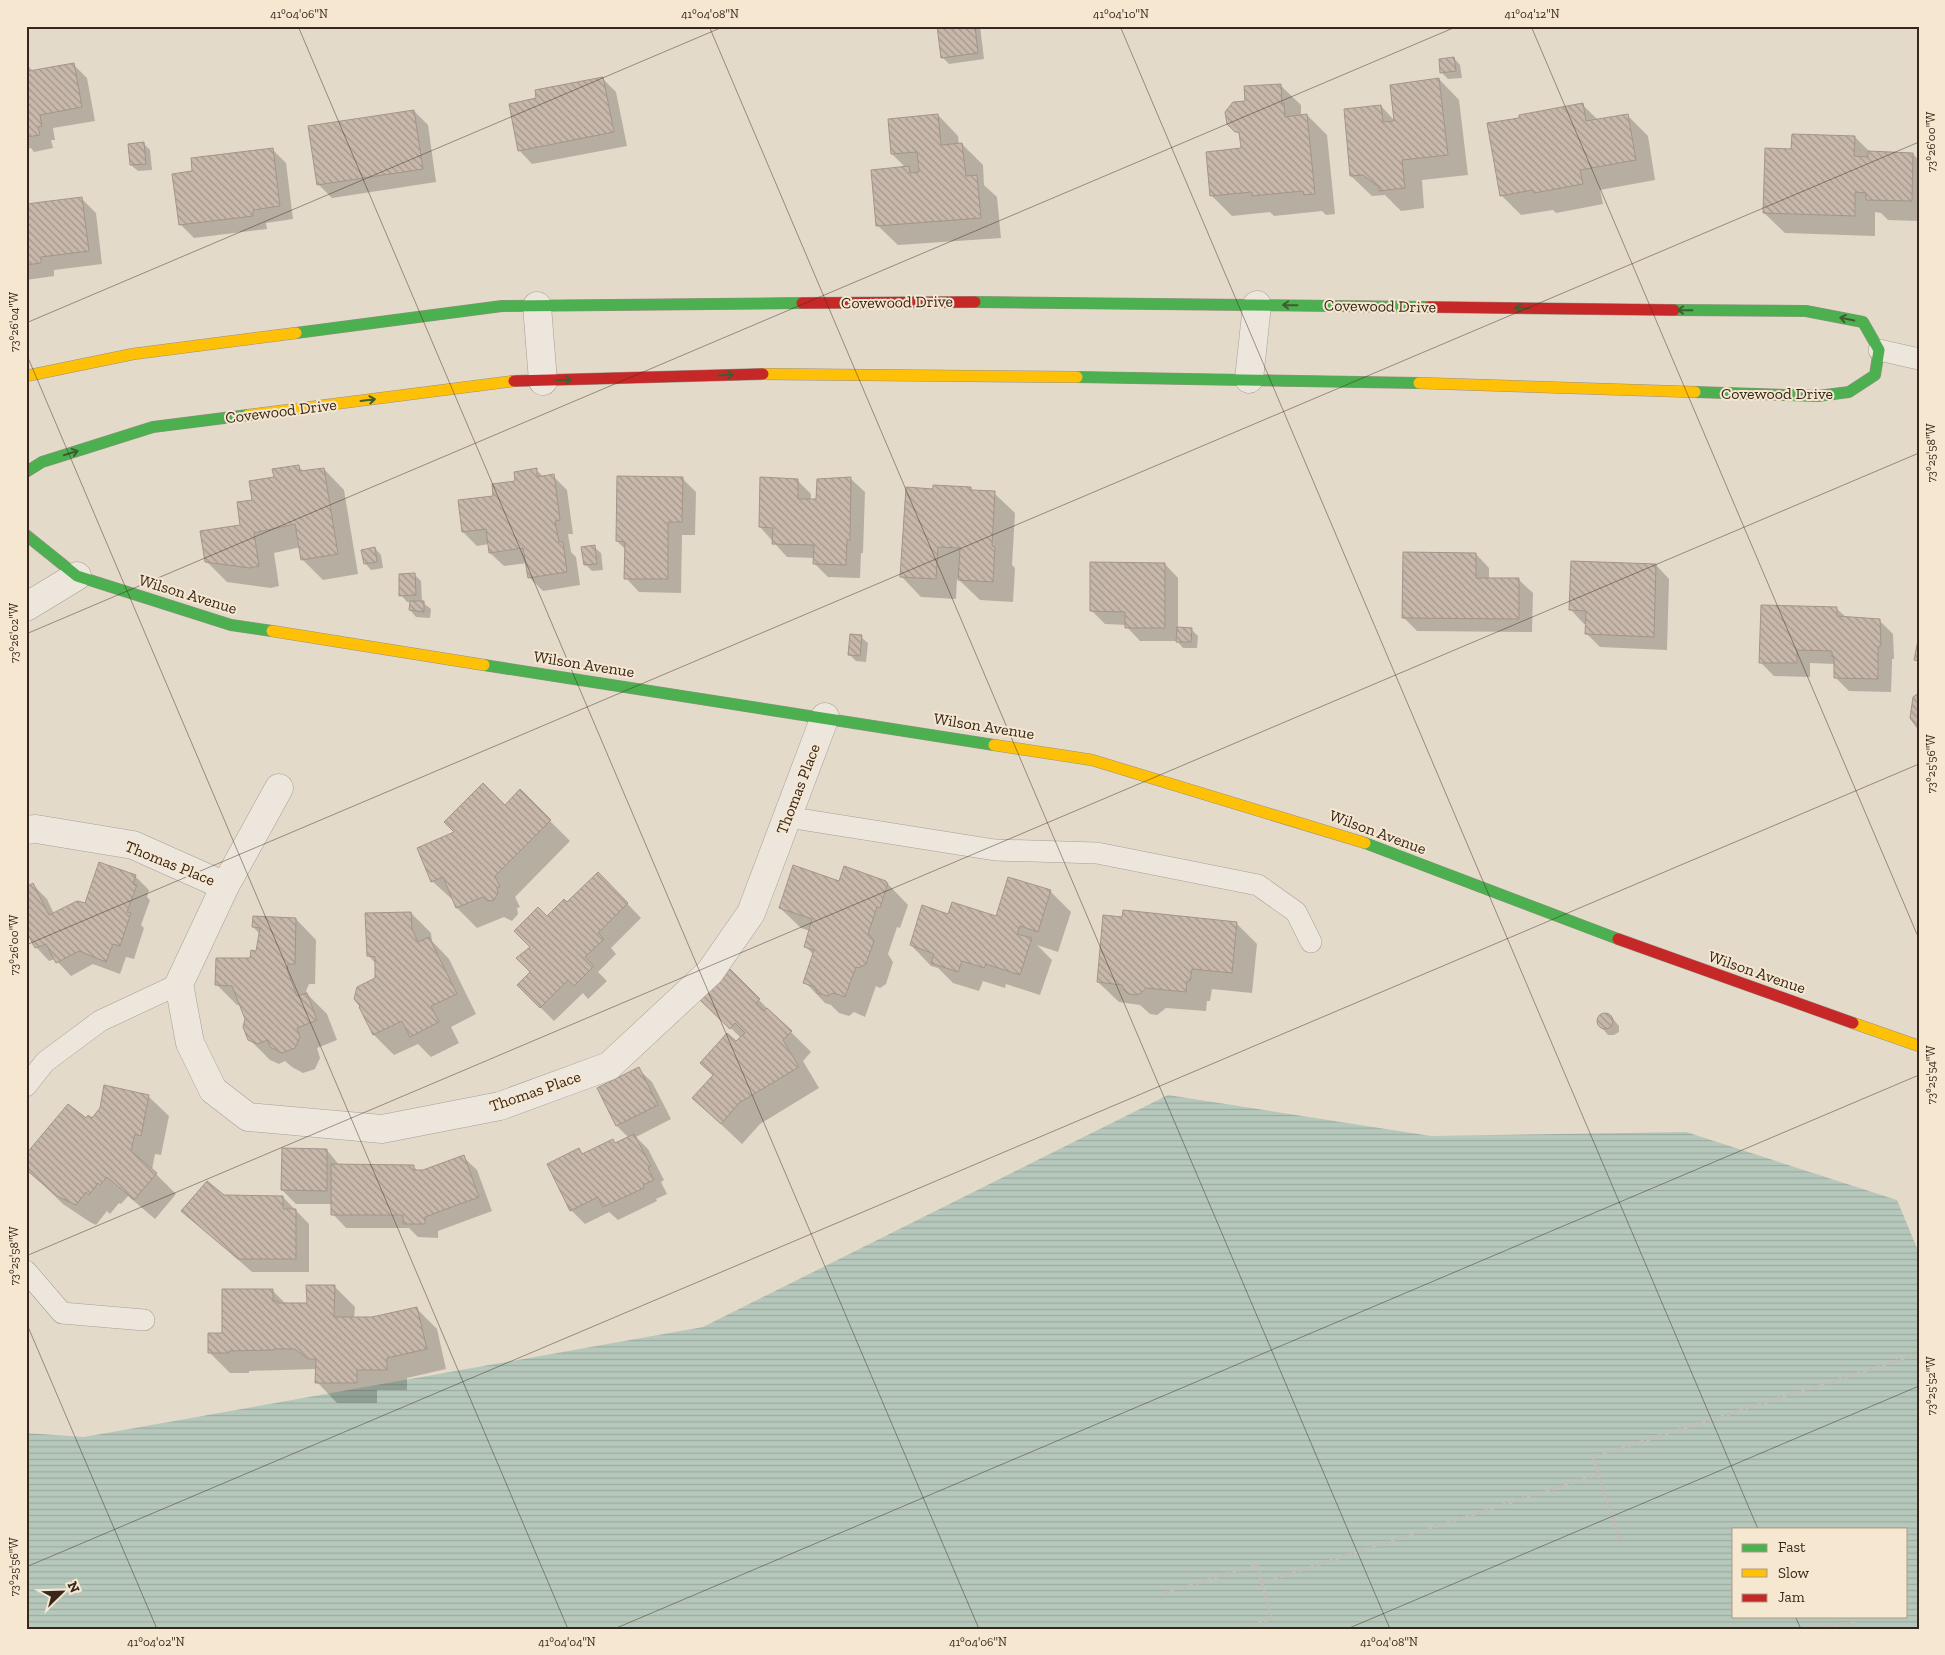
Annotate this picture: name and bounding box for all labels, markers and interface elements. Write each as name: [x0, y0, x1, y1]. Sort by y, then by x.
text: 41°04'06"N: [270, 7, 328, 21]
text: 41°04'08"N: [681, 7, 739, 21]
text: 41°04'10"N: [1093, 7, 1149, 21]
text: 41°04'12"N: [1504, 7, 1560, 21]
text: 73°26'00"W: [1924, 111, 1938, 172]
text: 73°26'04"W: [7, 291, 21, 352]
street label: Covewood Drive: [841, 292, 953, 312]
street label: Covewood Drive: [1324, 296, 1436, 316]
one-way arrow: [1282, 300, 1298, 310]
one-way arrow: [1515, 303, 1531, 313]
one-way arrow: [1677, 305, 1694, 315]
one-way arrow: [1839, 314, 1855, 323]
one-way arrow: [718, 371, 734, 380]
one-way arrow: [556, 375, 572, 385]
street label: Covewood Drive: [1721, 384, 1833, 403]
street label: Covewood Drive: [224, 395, 338, 427]
one-way arrow: [359, 395, 375, 405]
text: 73°25'58"W: [1924, 423, 1938, 483]
one-way arrow: [63, 448, 79, 458]
street label: Wilson Avenue: [137, 570, 239, 618]
text: 73°26'02"W: [7, 602, 21, 663]
street label: Wilson Avenue: [532, 647, 636, 681]
street label: Wilson Avenue: [932, 709, 1036, 743]
text: 73°25'56"W: [1924, 734, 1938, 794]
street label: Thomas Place: [772, 741, 824, 837]
street label: Wilson Avenue: [1327, 806, 1429, 858]
street label: Thomas Place: [122, 836, 218, 890]
text: 73°26'00"W: [7, 914, 21, 975]
street label: Wilson Avenue: [1706, 946, 1808, 998]
text: 73°25'54"W: [1924, 1045, 1938, 1104]
street label: Thomas Place: [487, 1066, 583, 1116]
text: 73°25'58"W: [7, 1226, 21, 1286]
text: 73°25'52"W: [1924, 1356, 1938, 1415]
legend: [1732, 1528, 1908, 1618]
text: 73°25'56"W: [7, 1537, 21, 1597]
text: Fast: [1778, 1538, 1806, 1556]
text: Slow: [1778, 1564, 1810, 1582]
north arrow: [38, 1568, 88, 1618]
text: N: [64, 1579, 84, 1596]
text: Jam: [1778, 1588, 1805, 1606]
text: 41°04'02"N: [127, 1635, 185, 1649]
text: 41°04'04"N: [538, 1635, 596, 1649]
text: 41°04'06"N: [949, 1635, 1007, 1649]
text: 41°04'08"N: [1360, 1635, 1418, 1649]

